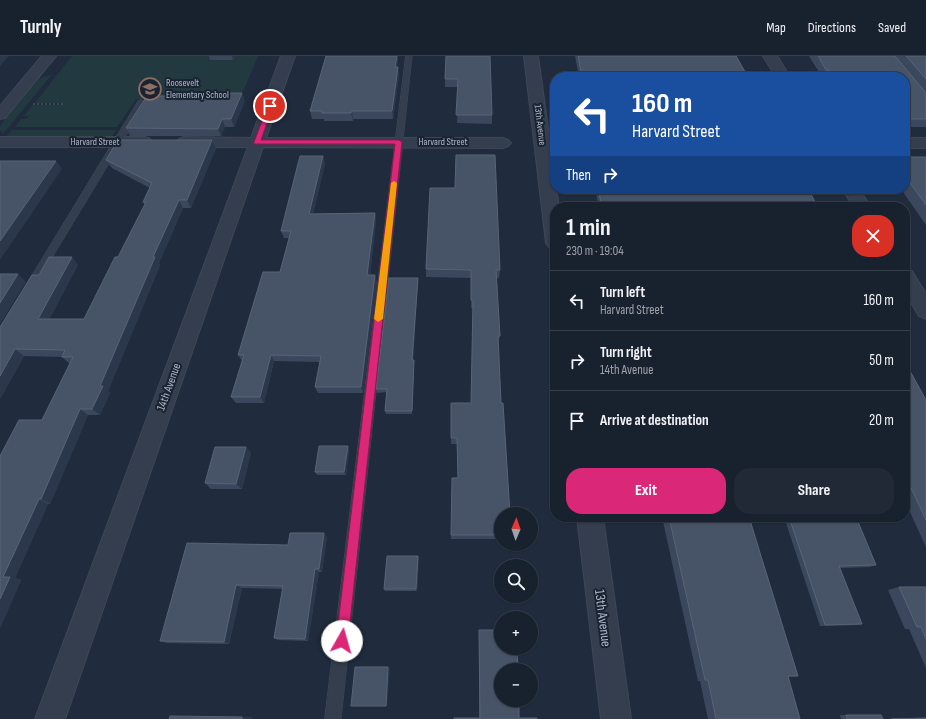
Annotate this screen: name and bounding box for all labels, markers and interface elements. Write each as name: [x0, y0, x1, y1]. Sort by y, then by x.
text: Turnly: [20, 16, 62, 39]
text: Map: [766, 19, 786, 36]
text: Directions: [808, 19, 856, 36]
text: Saved: [878, 19, 906, 36]
school or university icon: Roosevelt Elementary School: [137, 76, 163, 102]
place label: Roosevelt Elementary School: [166, 77, 229, 101]
text: 160 m: [632, 87, 692, 120]
icon: left: [566, 88, 618, 140]
pin: [253, 89, 287, 123]
icon: arrive: [259, 95, 281, 117]
street label: 13th Avenue: [532, 104, 548, 146]
text: Harvard Street: [632, 121, 720, 142]
street label: Harvard Street: [70, 136, 120, 148]
street label: Harvard Street: [418, 136, 468, 148]
icon: right: [599, 164, 621, 186]
text: Then: [566, 166, 591, 185]
text: 1 min: [566, 213, 611, 242]
button: close: [852, 215, 894, 257]
text: 230 m · 19:04: [566, 243, 624, 259]
text: Turn left: [600, 283, 645, 302]
icon: left: [566, 290, 588, 312]
text: 160 m: [863, 291, 894, 310]
text: Harvard Street: [600, 302, 664, 318]
text: Turn right: [600, 343, 652, 362]
icon: right: [566, 350, 588, 372]
text: 50 m: [869, 351, 894, 370]
street label: 14th Avenue: [154, 361, 185, 413]
text: 14th Avenue: [600, 362, 653, 378]
icon: arrive: [566, 410, 588, 432]
text: Arrive at destination: [600, 411, 709, 430]
text: 20 m: [869, 411, 894, 430]
button: Exit: [566, 468, 726, 514]
button: Share: [734, 468, 894, 514]
north arrow: [494, 507, 538, 551]
map controls: [494, 507, 538, 707]
button: search: [494, 559, 538, 603]
street label: 13th Avenue: [591, 588, 615, 648]
button: +: [494, 611, 538, 655]
position arrow: [321, 620, 363, 662]
button: −: [494, 663, 538, 707]

